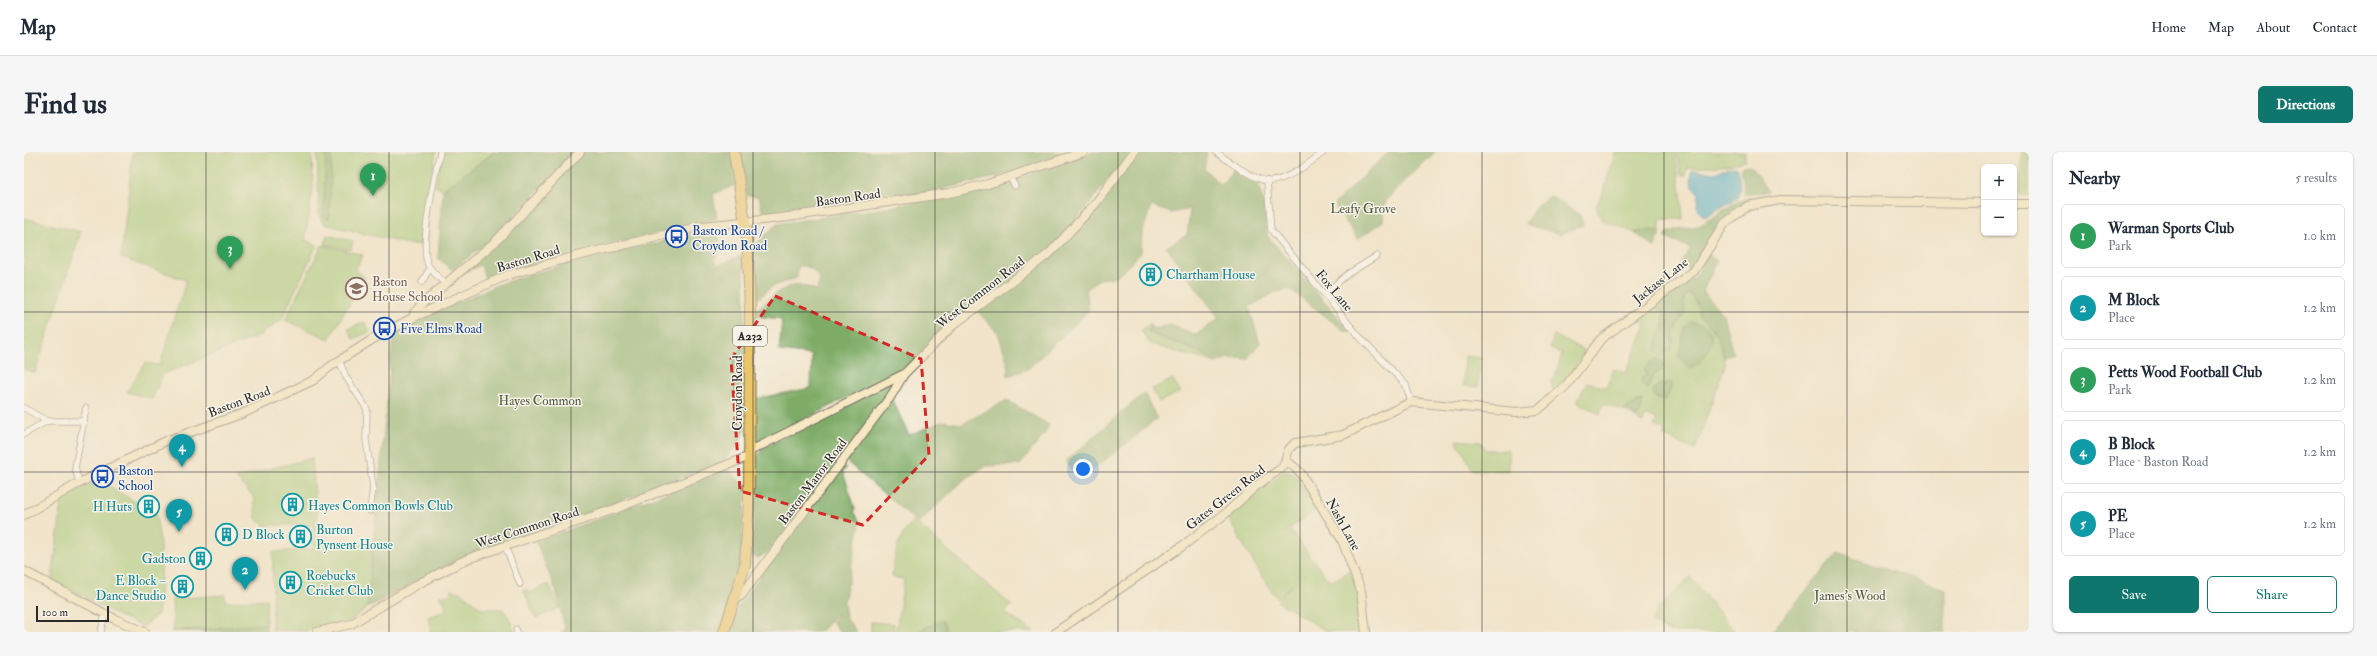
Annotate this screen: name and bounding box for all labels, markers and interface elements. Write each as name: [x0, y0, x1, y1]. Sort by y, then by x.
text: Map: [20, 16, 56, 40]
text: Home: [2151, 19, 2186, 36]
text: Map: [2208, 19, 2234, 36]
text: About: [2256, 19, 2290, 36]
text: Contact: [2312, 19, 2357, 36]
button: Directions: [2258, 86, 2353, 123]
text: Find us: [24, 87, 107, 122]
pin: 1: [360, 163, 386, 196]
map controls: [1981, 164, 2017, 236]
button: +: [1981, 164, 2017, 200]
text: Nearby: [2069, 168, 2120, 189]
text: 5 results: [2295, 170, 2337, 186]
street label: Baston Road: [815, 185, 882, 210]
button: −: [1981, 200, 2017, 236]
park label: Leafy Grove: [1330, 201, 1396, 218]
text: Warman Sports Club: [2108, 219, 2234, 238]
place label: Baston Road / Croydon Road: [692, 223, 768, 255]
bus stop icon: Baston Road / Croydon Road: [663, 224, 689, 250]
text: 1: [2081, 228, 2085, 244]
text: 1.0 km: [2303, 228, 2336, 244]
pin: 3: [217, 236, 243, 269]
text: Park: [2108, 238, 2132, 254]
street label: Baston Road: [495, 242, 562, 276]
street label: West Common Road: [932, 253, 1028, 333]
street label: Jackass Lane: [1629, 254, 1692, 308]
building icon: Chartham House: [1137, 261, 1163, 287]
place label: Chartham House: [1166, 267, 1256, 283]
street label: Fox Lane: [1312, 267, 1357, 315]
place label: Baston House School: [372, 274, 444, 305]
school or university icon: Baston House School: [344, 275, 370, 301]
text: M Block: [2108, 291, 2160, 310]
text: 2: [2080, 300, 2086, 316]
text: 1.2 km: [2303, 300, 2336, 316]
text: Place: [2108, 310, 2135, 326]
bus stop icon: Five Elms Road: [371, 315, 397, 341]
place label: Five Elms Road: [400, 321, 483, 337]
road number: A232: [733, 326, 767, 346]
street label: Croydon Road: [730, 355, 747, 431]
text: Petts Wood Football Club: [2108, 363, 2262, 382]
text: 3: [2081, 372, 2086, 388]
text: 1.2 km: [2303, 372, 2336, 388]
text: Park: [2108, 382, 2132, 398]
street label: Baston Road: [206, 383, 273, 421]
park label: Hayes Common: [499, 393, 582, 410]
pin: 4: [169, 434, 195, 467]
street label: Baston Manor Road: [775, 435, 851, 528]
text: B Block: [2108, 435, 2155, 454]
text: 4: [2079, 444, 2087, 460]
text: 1.2 km: [2303, 444, 2336, 460]
text: Place · Baston Road: [2108, 454, 2208, 470]
your location: [1073, 459, 1093, 479]
street label: Gates Green Road: [1183, 461, 1269, 534]
place label: Baston School: [118, 463, 154, 494]
bus stop icon: Baston School: [89, 464, 115, 490]
building icon: Hayes Common Bowls Club: [280, 492, 306, 518]
building icon: H Huts: [135, 493, 161, 519]
street label: Nash Lane: [1322, 495, 1364, 554]
place label: Hayes Common Bowls Club: [308, 498, 453, 515]
place label: H Huts: [93, 499, 133, 515]
pin: 5: [166, 499, 192, 532]
street label: West Common Road: [473, 504, 582, 553]
text: PE: [2108, 507, 2128, 526]
text: 5: [2080, 516, 2086, 532]
text: 1.2 km: [2303, 516, 2336, 532]
building icon: D Block: [214, 521, 240, 547]
place label: Burton Pynsent House: [316, 522, 393, 554]
building icon: Burton Pynsent House: [288, 523, 314, 549]
text: Place: [2108, 526, 2135, 542]
place label: D Block: [242, 527, 286, 543]
building icon: Gadston: [188, 545, 214, 571]
place label: Gadston: [142, 551, 186, 567]
pin: 2: [232, 557, 258, 590]
place label: Roebucks Cricket Club: [306, 568, 373, 599]
building icon: Roebucks Cricket Club: [278, 569, 304, 595]
place label: E Block – Dance Studio: [96, 573, 166, 604]
building icon: E Block – Dance Studio: [169, 574, 195, 600]
button: Save: [2069, 576, 2199, 613]
button: Share: [2207, 576, 2337, 613]
park label: James's Wood: [1813, 588, 1886, 604]
scale bar: [36, 604, 109, 623]
text: 100 m: [42, 606, 68, 619]

